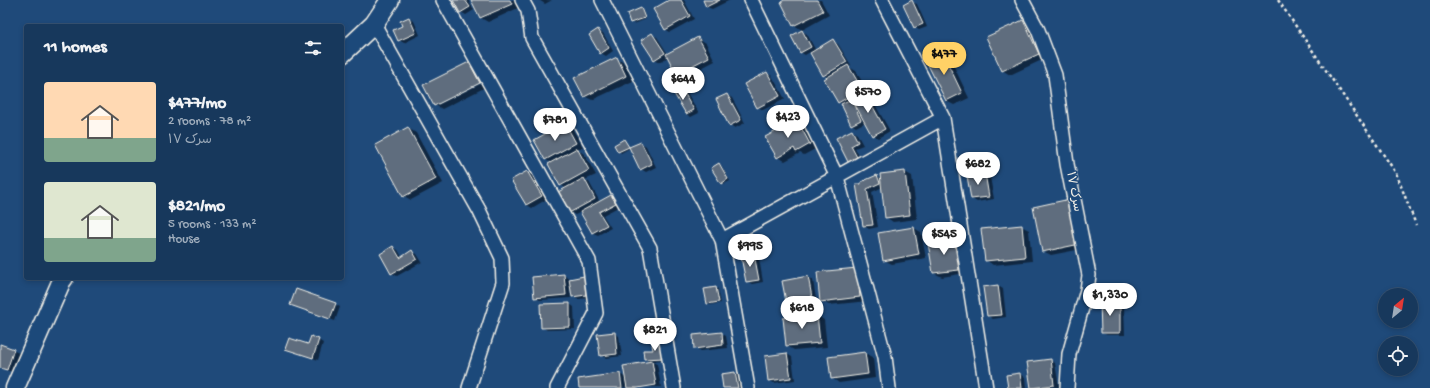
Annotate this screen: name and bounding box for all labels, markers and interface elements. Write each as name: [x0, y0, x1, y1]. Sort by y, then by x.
icon: filters: [302, 37, 324, 59]
text: 11 homes: [44, 38, 107, 58]
pin: $477: [920, 42, 968, 76]
text: $477: [931, 47, 957, 62]
pin: $644: [659, 67, 707, 101]
text: $644: [671, 72, 695, 87]
pin: $570: [844, 80, 892, 114]
text: $570: [855, 85, 881, 100]
text: $477/mo: [168, 94, 226, 114]
icon: home: [76, 98, 124, 146]
pin: $423: [764, 105, 812, 139]
pin: $781: [531, 108, 579, 142]
text: $423: [775, 110, 801, 125]
text: $781: [543, 113, 567, 128]
text: 2 rooms · 78 m²: [168, 114, 251, 129]
text: سرک ۱۷: [168, 133, 212, 148]
pin: $682: [954, 152, 1002, 186]
text: $682: [965, 157, 991, 172]
street label: سرک ۱۷: [1062, 171, 1084, 213]
text: $821/mo: [168, 197, 225, 217]
icon: home: [76, 198, 124, 246]
text: 5 rooms · 133 m²: [168, 217, 256, 232]
pin: $545: [920, 222, 968, 256]
text: $545: [931, 227, 957, 242]
text: House: [168, 232, 200, 247]
pin: $995: [726, 234, 774, 268]
text: $995: [737, 239, 763, 254]
pin: $1,330: [1077, 283, 1143, 317]
text: $1,330: [1092, 288, 1128, 303]
north arrow: [1378, 288, 1418, 328]
map controls: [1378, 288, 1418, 376]
pin: $618: [778, 296, 826, 330]
text: $618: [790, 301, 814, 316]
pin: $821: [631, 318, 679, 352]
text: $821: [643, 323, 667, 338]
button: locate: [1378, 336, 1418, 376]

